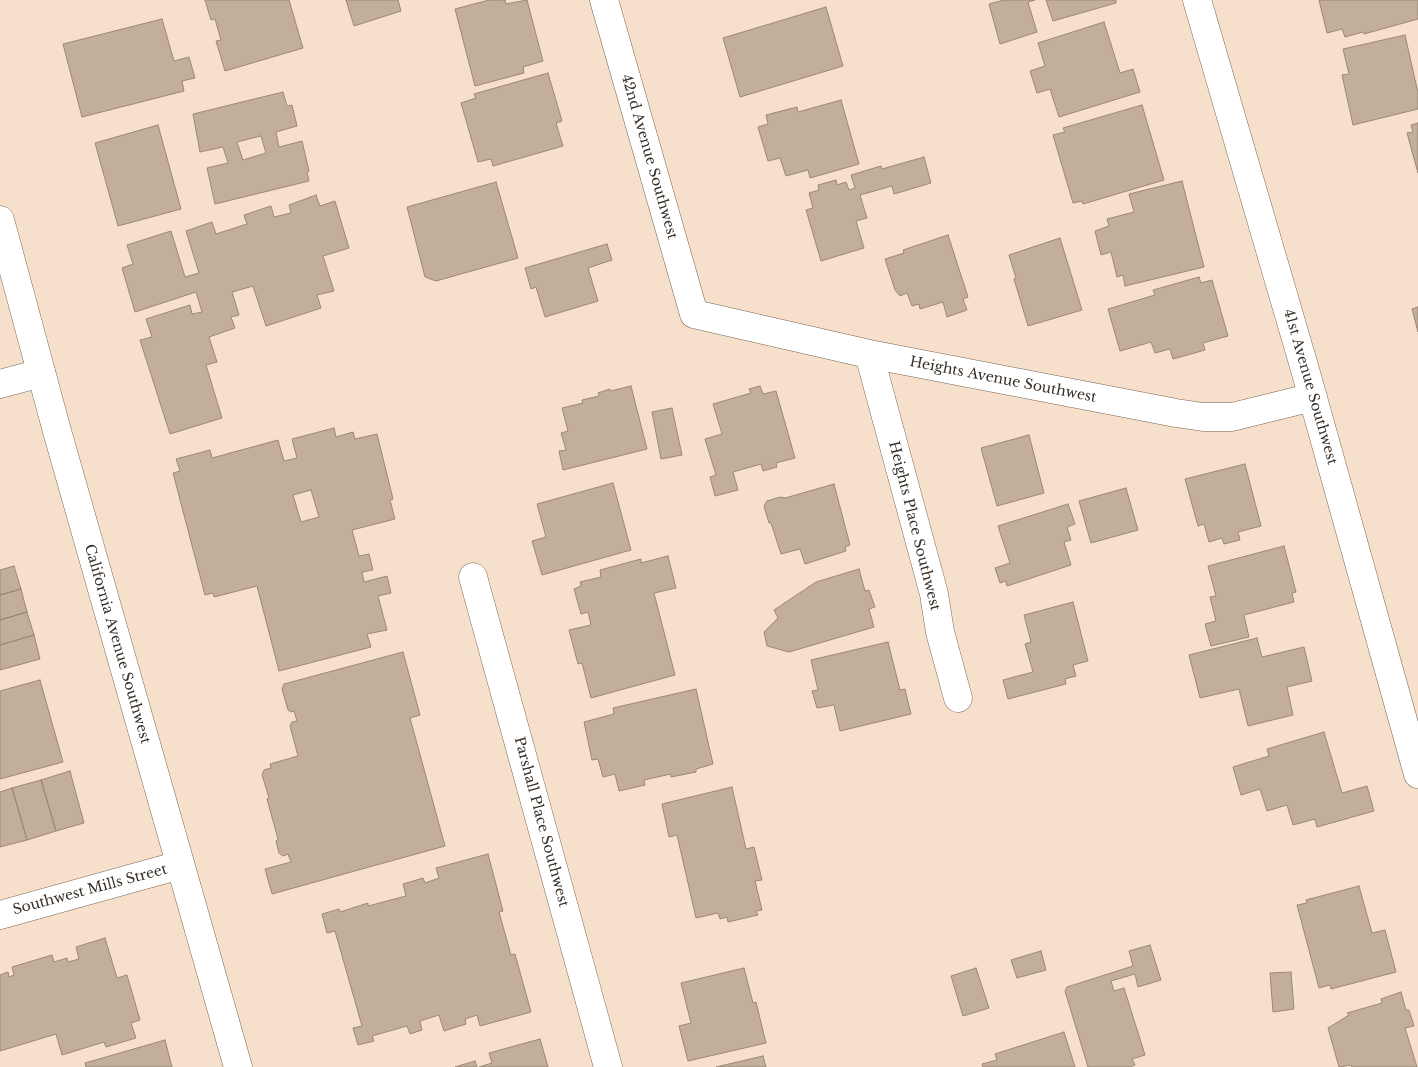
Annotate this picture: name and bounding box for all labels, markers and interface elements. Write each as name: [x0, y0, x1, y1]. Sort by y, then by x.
street label: 42nd Avenue Southwest: [617, 73, 681, 241]
street label: 41st Avenue Southwest: [1280, 307, 1340, 467]
street label: Heights Avenue Southwest: [908, 354, 1098, 406]
street label: Heights Place Southwest: [885, 439, 943, 613]
street label: California Avenue Southwest: [80, 542, 154, 746]
street label: Parshall Place Southwest: [510, 735, 572, 909]
street label: Southwest Mills Street: [11, 861, 169, 919]

